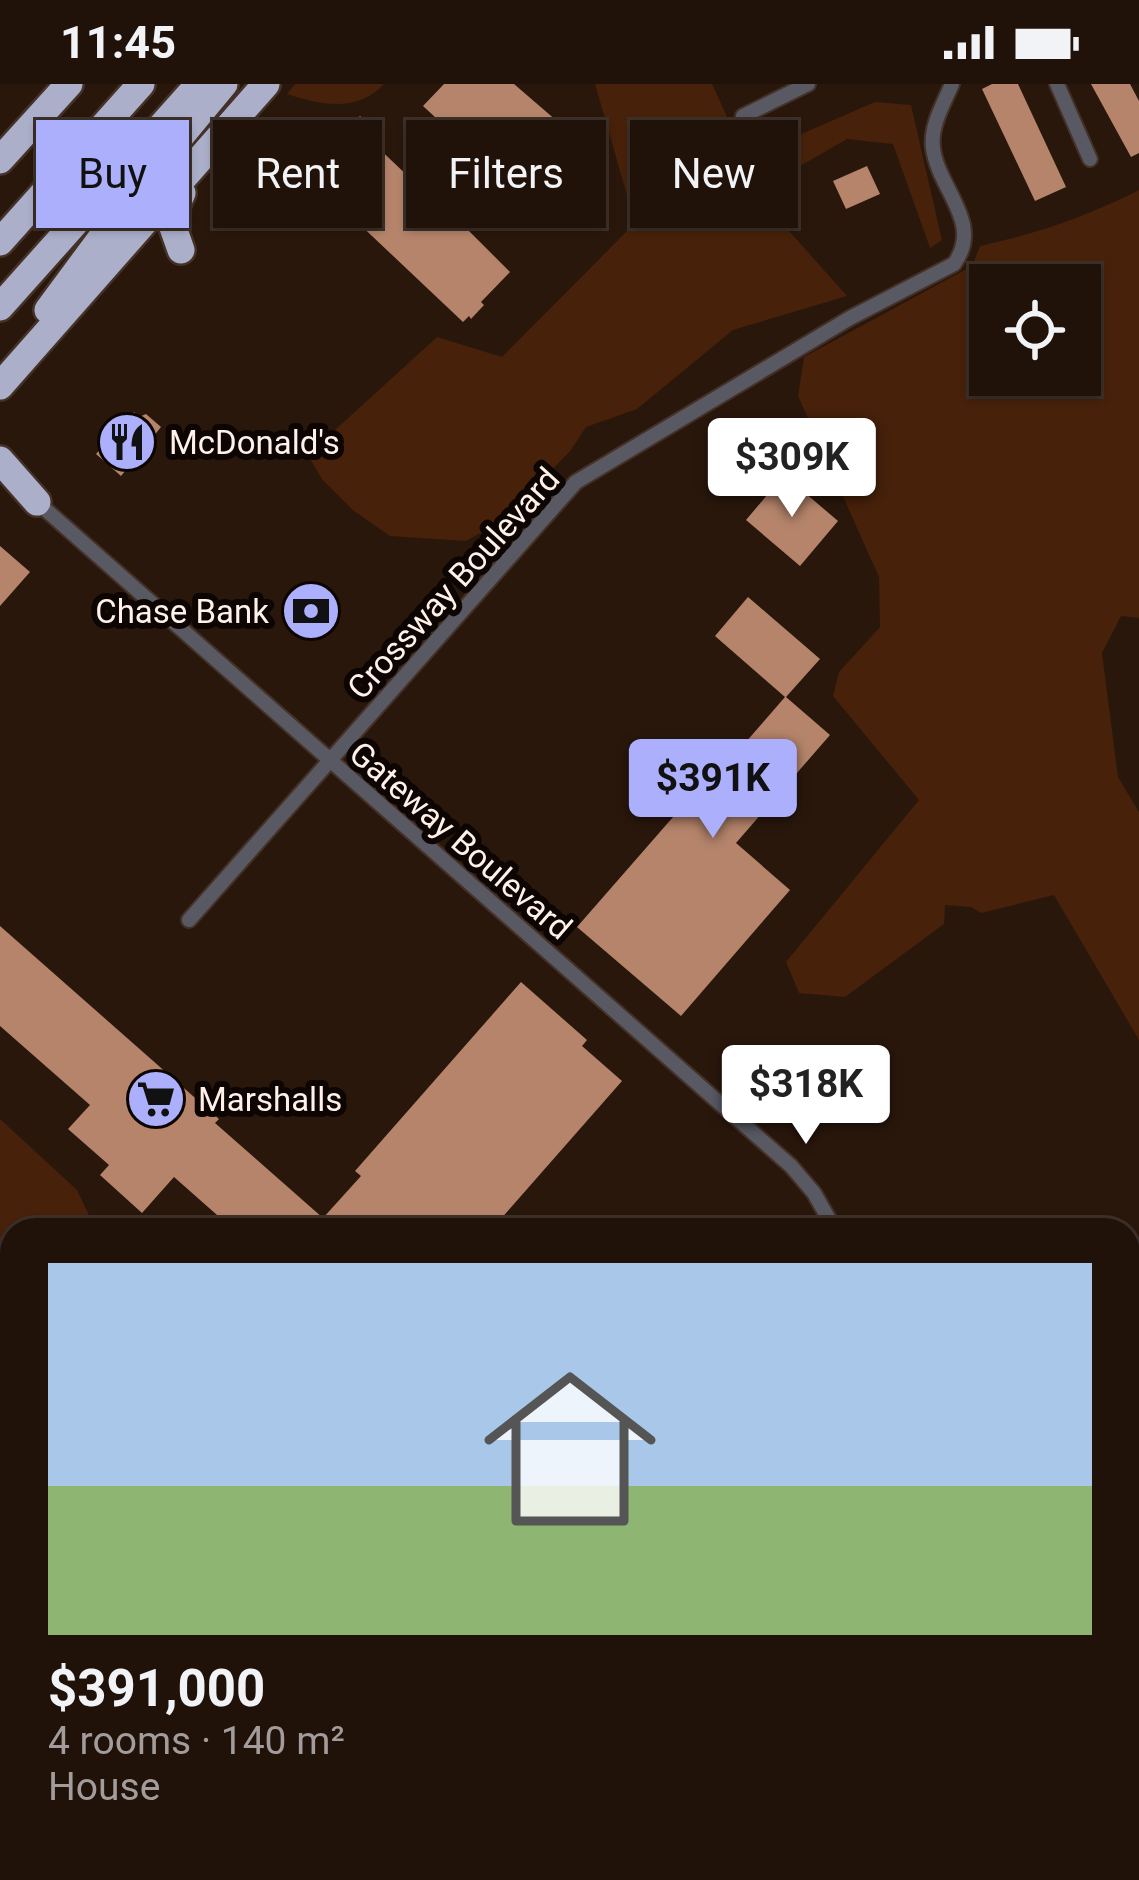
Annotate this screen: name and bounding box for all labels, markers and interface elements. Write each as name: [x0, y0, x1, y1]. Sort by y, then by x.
text: 11:45: [60, 16, 176, 69]
chip: Buy: [36, 120, 189, 228]
chip: Rent: [213, 120, 382, 228]
chip: Filters: [406, 120, 606, 228]
chip: New: [630, 120, 798, 228]
map controls: [969, 264, 1101, 396]
button: locate: [969, 264, 1101, 396]
restaurant icon: McDonald's: [96, 411, 158, 473]
pin: $309K: [708, 418, 876, 520]
place label: McDonald's: [169, 423, 340, 462]
text: $309K: [735, 434, 849, 480]
street label: Crossway Boulevard: [339, 460, 567, 707]
bank icon: Chase Bank: [280, 580, 342, 642]
place label: Chase Bank: [95, 592, 269, 631]
street label: Gateway Boulevard: [342, 733, 580, 947]
pin: $391K: [629, 739, 797, 841]
text: $391K: [656, 755, 770, 801]
pin: $318K: [722, 1045, 890, 1147]
text: $318K: [749, 1061, 863, 1107]
supermarket icon: Marshalls: [125, 1068, 187, 1130]
place label: Marshalls: [198, 1080, 342, 1119]
icon: home: [462, 1341, 678, 1557]
text: $391,000: [48, 1659, 265, 1718]
text: 4 rooms · 140 m²: [48, 1718, 345, 1764]
text: House: [48, 1764, 160, 1810]

